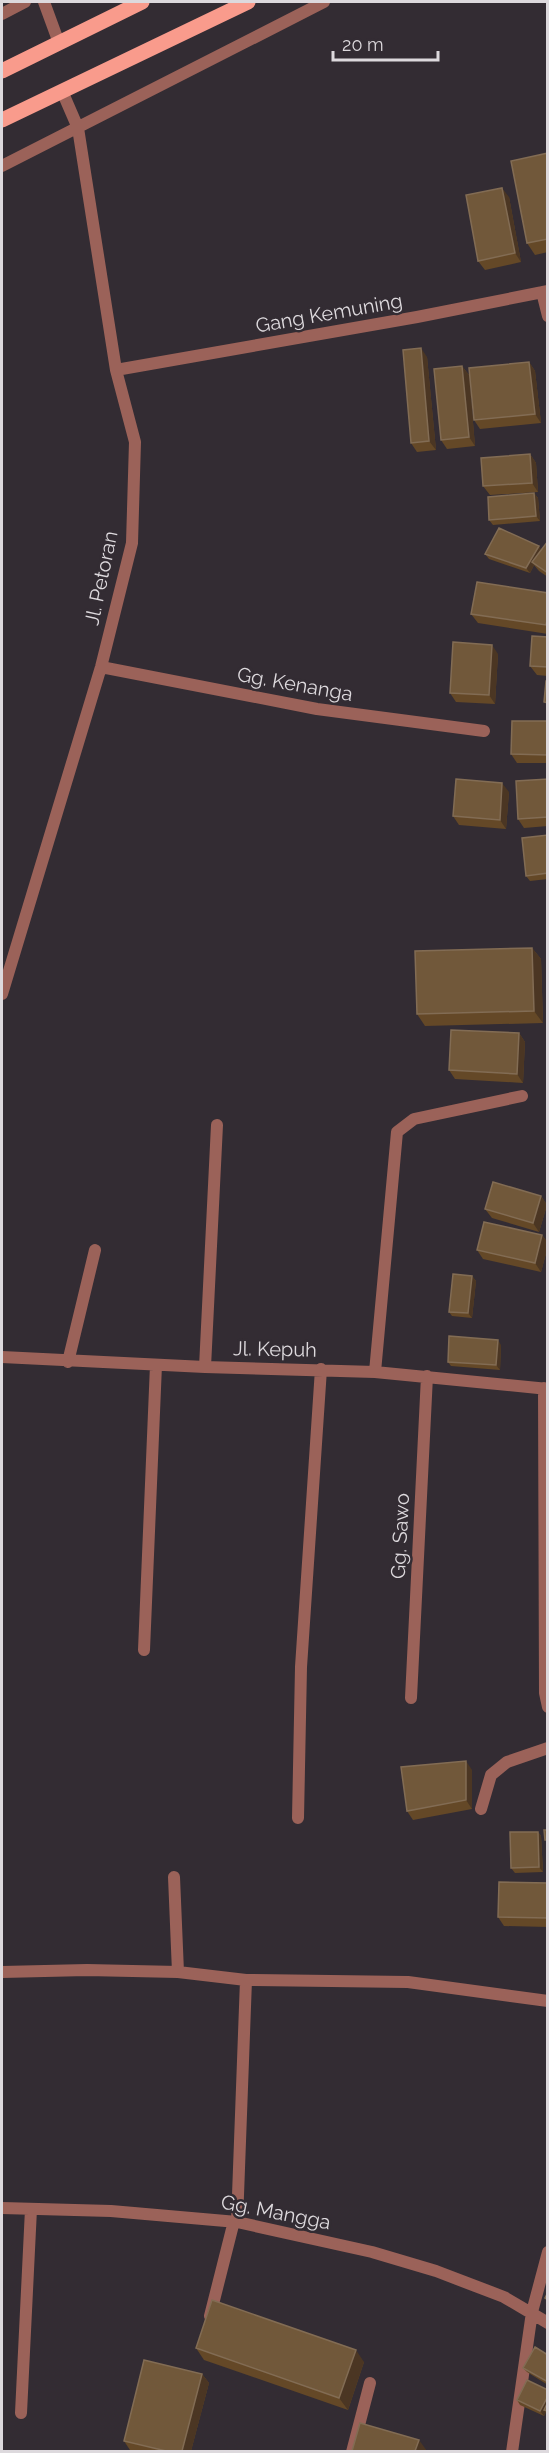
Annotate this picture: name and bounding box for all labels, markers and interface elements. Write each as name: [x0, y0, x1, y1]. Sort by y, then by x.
scale bar: [333, 24, 438, 62]
text: 20 m: [342, 34, 384, 55]
street label: Gang Kemuning: [254, 288, 404, 338]
street label: Jl. Petoran: [79, 529, 123, 627]
street label: Gg. Kenanga: [235, 662, 355, 706]
street label: Jl. Kepuh: [233, 1336, 317, 1362]
street label: Gg. Sawo: [386, 1492, 414, 1580]
street label: Gg. Mangga: [219, 2190, 333, 2234]

